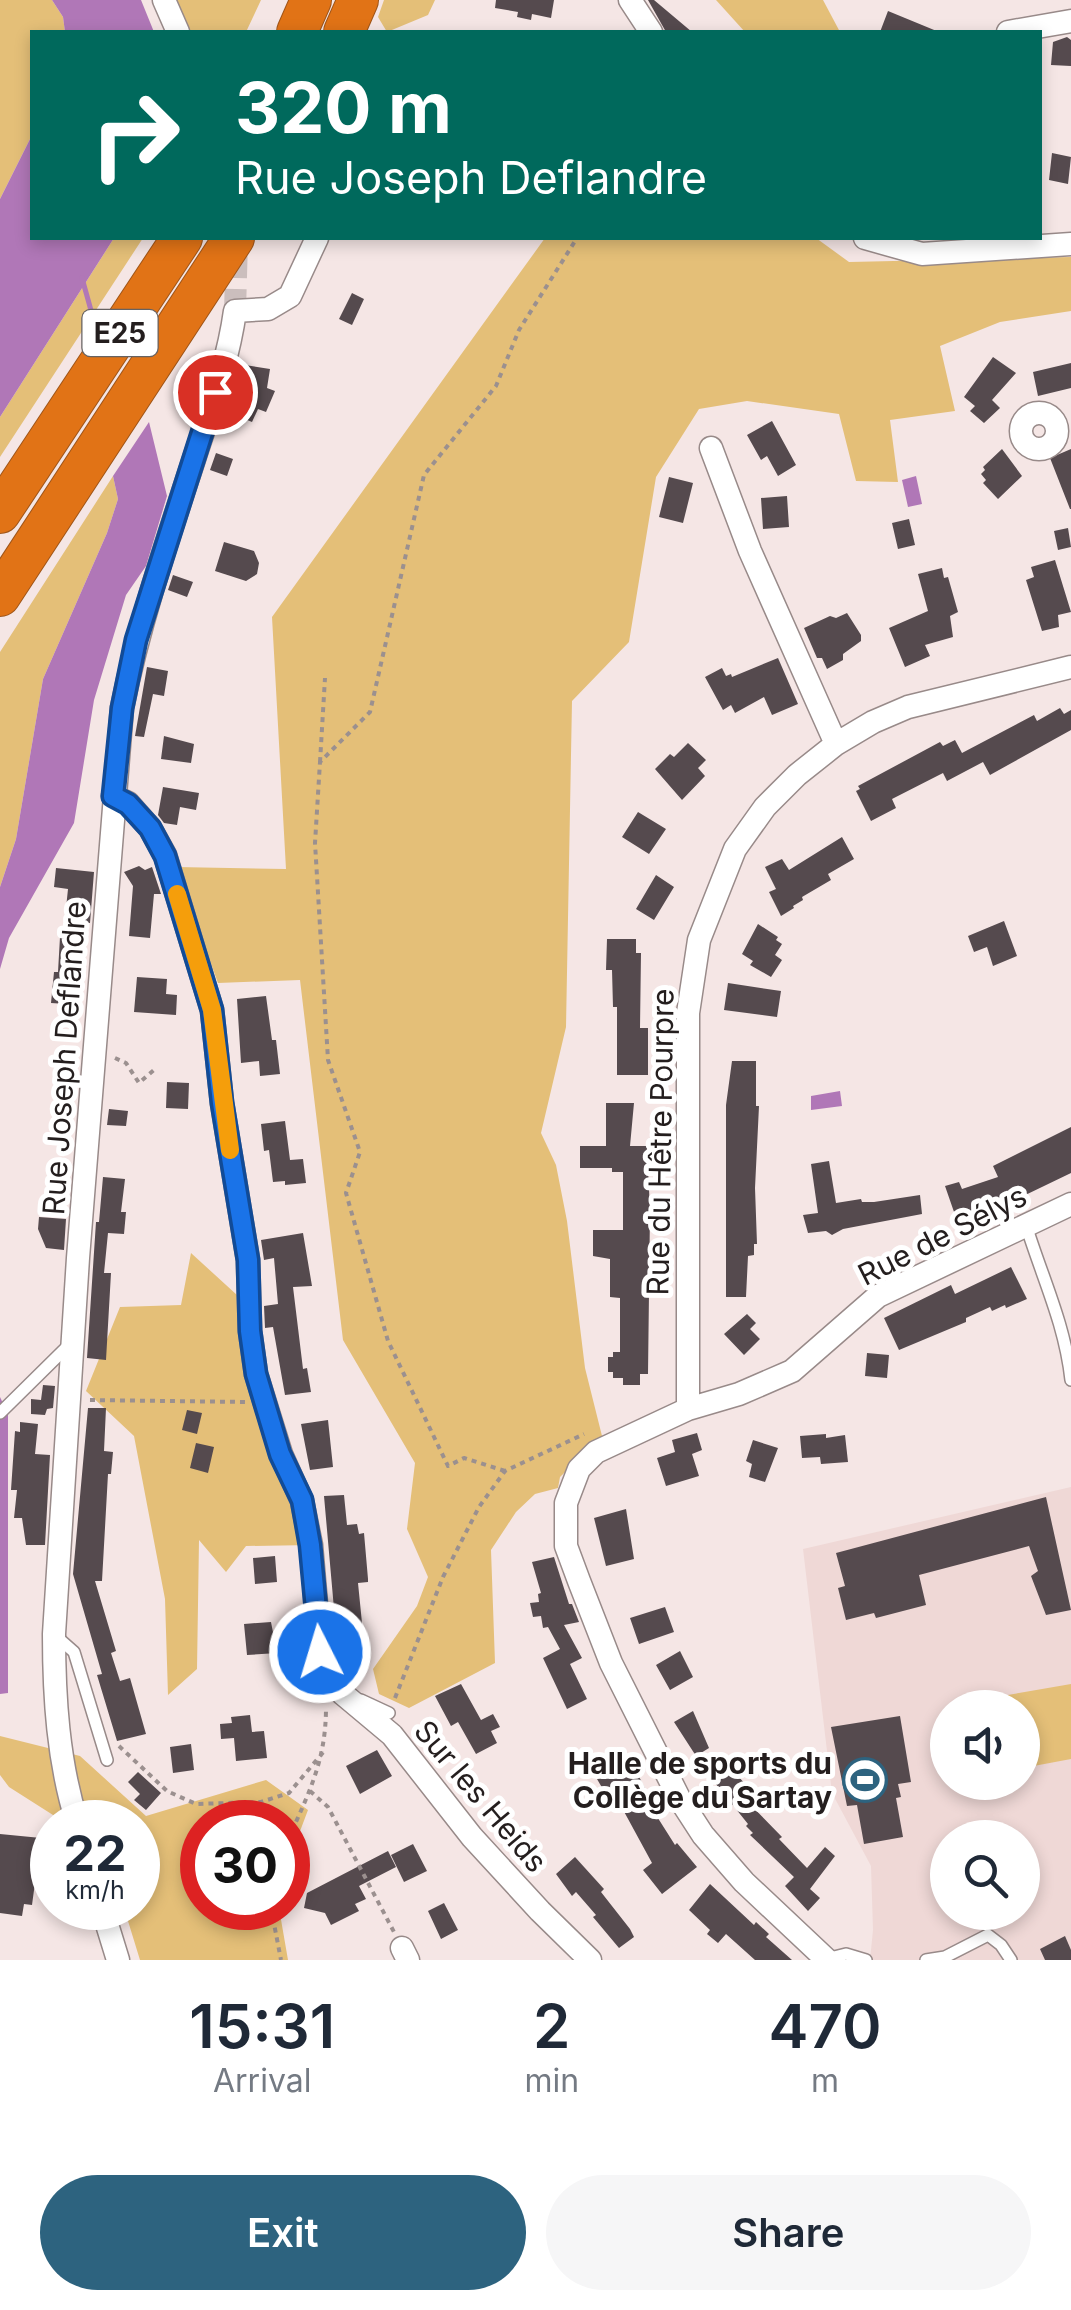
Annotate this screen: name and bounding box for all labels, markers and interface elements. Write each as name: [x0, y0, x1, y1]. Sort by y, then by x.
text: 320 m: [235, 65, 452, 150]
icon: right: [70, 70, 200, 200]
text: Rue Joseph Deflandre: [235, 150, 707, 205]
road number: E25: [82, 310, 158, 356]
pin: [173, 350, 258, 435]
icon: arrive: [188, 365, 243, 420]
street label: Rue Joseph Deflandre: [35, 900, 93, 1216]
street label: Rue du Hêtre Pourpre: [639, 988, 681, 1296]
street label: Rue de Sélys: [852, 1177, 1032, 1293]
position arrow: [268, 1600, 372, 1704]
map controls: [930, 1690, 1040, 1930]
button: sound: [930, 1690, 1040, 1800]
street label: Sur les Heids: [407, 1713, 555, 1879]
place label: Halle de sports du Collège du Sartay: [568, 1745, 832, 1815]
sports icon: Halle de sports du Collège du Sartay: [842, 1757, 888, 1803]
speed limit sign: 30: [180, 1800, 310, 1930]
button: search: [930, 1820, 1040, 1930]
text: 22: [64, 1823, 127, 1883]
text: km/h: [65, 1875, 125, 1905]
text: 15:31: [189, 1990, 335, 2062]
text: 2: [533, 1990, 570, 2062]
text: 470: [768, 1990, 882, 2062]
text: Arrival: [213, 2061, 311, 2100]
text: min: [524, 2061, 579, 2100]
text: m: [811, 2061, 839, 2100]
button: Exit: [40, 2175, 526, 2290]
button: Share: [546, 2175, 1031, 2290]

